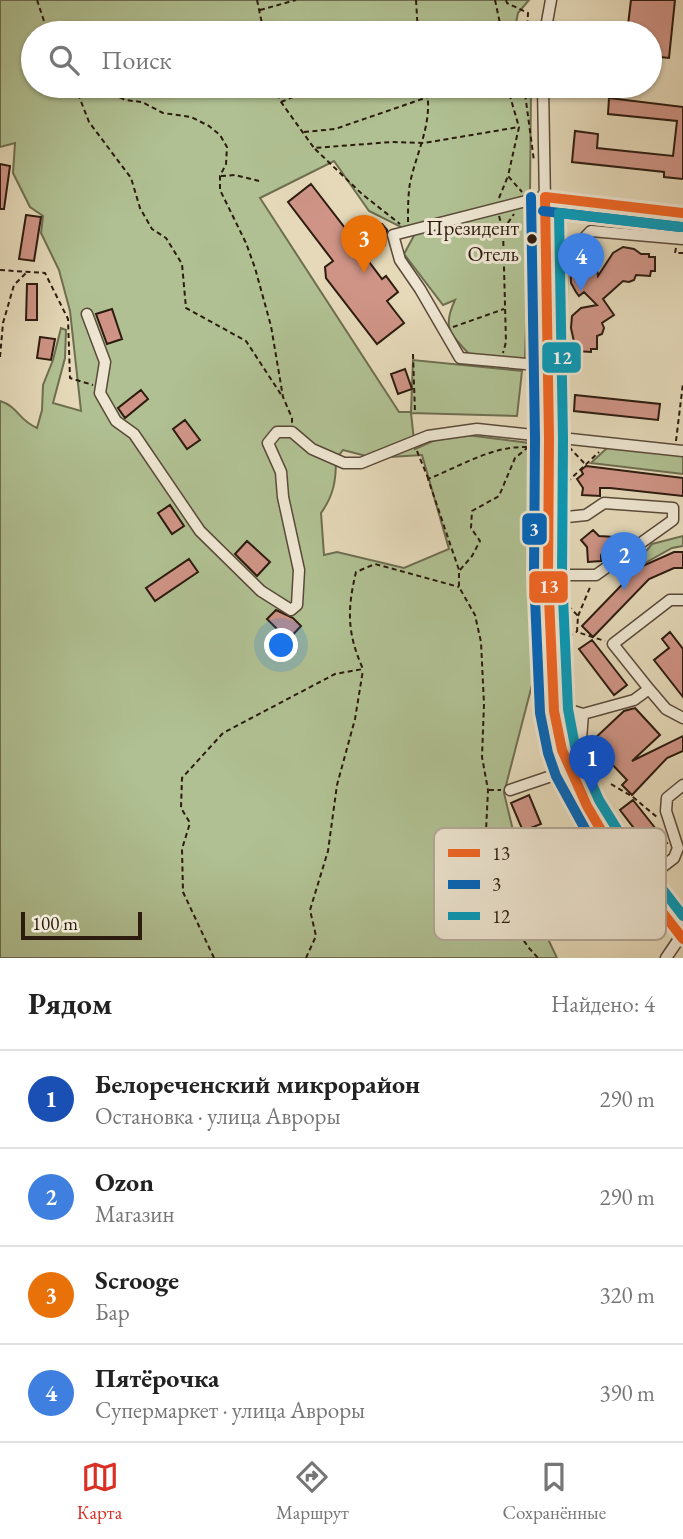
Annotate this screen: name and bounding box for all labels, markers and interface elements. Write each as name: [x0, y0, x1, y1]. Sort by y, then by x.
search box: [21, 21, 662, 98]
icon: search: [45, 41, 83, 79]
text: Поиск: [101, 43, 172, 77]
place label: Президент Отель: [426, 214, 519, 267]
pin: 3: [341, 215, 387, 273]
marker: Президент Отель: [525, 232, 539, 246]
pin: 4: [558, 233, 604, 291]
line badge: 12: [541, 341, 582, 374]
text: 12: [552, 345, 572, 370]
line badge: 3: [521, 512, 548, 546]
text: 3: [529, 517, 539, 542]
pin: 2: [601, 532, 647, 590]
line badge: 13: [528, 570, 569, 604]
text: 13: [539, 574, 559, 599]
your location: [264, 628, 298, 662]
pin: 1: [569, 735, 615, 793]
legend: [434, 828, 666, 940]
text: 13: [492, 841, 510, 866]
text: 3: [492, 872, 501, 897]
text: 12: [492, 904, 510, 929]
scale bar: [21, 909, 142, 941]
text: 100 m: [32, 911, 78, 936]
text: Рядом: [28, 984, 112, 1023]
text: Найдено: 4: [551, 989, 655, 1019]
text: Белореченский микрорайон: [95, 1067, 420, 1101]
text: 1: [45, 1084, 57, 1114]
text: 290 m: [599, 1084, 655, 1114]
text: Остановка · улица Авроры: [95, 1101, 341, 1131]
text: Ozon: [95, 1165, 154, 1199]
text: 2: [45, 1182, 57, 1212]
text: 290 m: [599, 1182, 655, 1212]
text: Магазин: [95, 1199, 174, 1229]
text: Scrooge: [95, 1263, 179, 1297]
text: 3: [45, 1280, 57, 1310]
text: 320 m: [599, 1280, 655, 1310]
text: Бар: [95, 1297, 130, 1327]
text: Пятёрочка: [95, 1361, 219, 1395]
text: 4: [45, 1378, 57, 1408]
text: 390 m: [599, 1378, 655, 1408]
text: Супермаркет · улица Авроры: [95, 1395, 365, 1425]
tab: Карта: [77, 1458, 122, 1525]
tab: Маршрут: [276, 1458, 349, 1525]
tab: Сохранённые: [503, 1458, 606, 1525]

